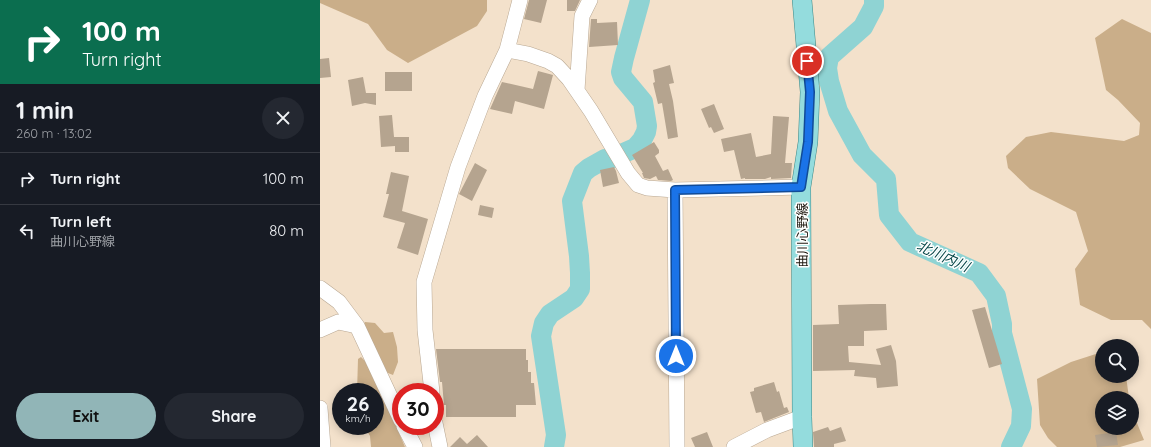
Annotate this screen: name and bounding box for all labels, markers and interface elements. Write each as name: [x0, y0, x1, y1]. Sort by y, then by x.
text: 100 m: [82, 13, 161, 48]
icon: right: [16, 16, 68, 68]
pin: [790, 44, 824, 78]
text: Turn right: [82, 48, 162, 71]
icon: arrive: [796, 50, 818, 72]
text: 1 min: [16, 95, 74, 125]
button: close: [262, 97, 304, 139]
text: 260 m · 13:02: [16, 125, 92, 141]
icon: right: [16, 168, 38, 190]
text: Turn right: [50, 169, 121, 188]
text: 100 m: [263, 169, 304, 188]
street label: 曲川心野線: [794, 202, 810, 268]
text: Turn left: [50, 212, 112, 231]
icon: left: [16, 220, 38, 242]
text: 80 m: [269, 221, 304, 240]
text: 曲川心野線: [50, 233, 115, 249]
water label: 北川内川: [914, 236, 974, 276]
position arrow: [655, 335, 697, 377]
map controls: [1095, 339, 1139, 435]
button: search: [1095, 339, 1139, 383]
speed limit sign: 30: [392, 383, 444, 435]
text: 26: [347, 391, 369, 416]
button: layers: [1095, 391, 1139, 435]
button: Exit: [16, 393, 156, 439]
button: Share: [164, 393, 304, 439]
text: km/h: [345, 412, 371, 425]

